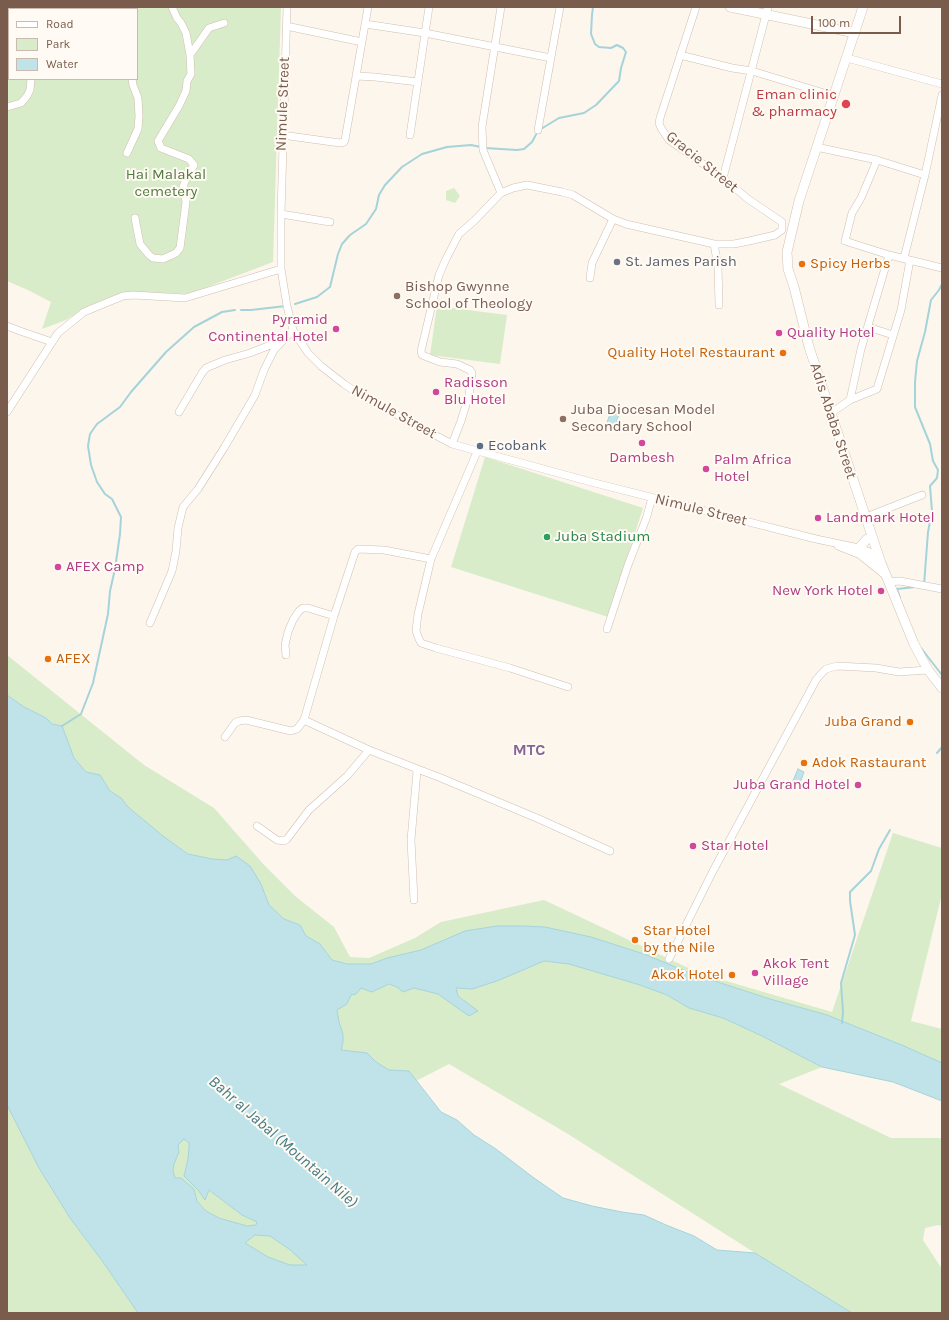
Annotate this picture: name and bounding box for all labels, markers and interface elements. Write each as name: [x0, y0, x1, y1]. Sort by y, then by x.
legend: [8, 8, 138, 80]
scale bar: [813, 8, 903, 34]
text: 100 m: [818, 16, 850, 30]
text: Road: [46, 17, 74, 31]
text: Park: [46, 37, 70, 51]
street label: Nimule Street: [272, 56, 294, 152]
text: Water: [46, 57, 78, 71]
place label: Eman clinic & pharmacy: [751, 86, 837, 121]
marker: Eman clinic & pharmacy: [840, 98, 852, 110]
street label: Gracie Street: [662, 127, 742, 197]
park label: Hai Malakal cemetery: [126, 166, 206, 201]
place label: St. James Parish: [625, 253, 737, 271]
place label: Spicy Herbs: [810, 255, 891, 273]
marker: St. James Parish: [612, 257, 622, 267]
marker: Spicy Herbs: [797, 259, 807, 269]
place label: Bishop Gwynne School of Theology: [405, 278, 532, 313]
marker: Bishop Gwynne School of Theology: [392, 291, 402, 301]
place label: Pyramid Continental Hotel: [208, 311, 328, 346]
marker: Pyramid Continental Hotel: [331, 324, 341, 334]
place label: Quality Hotel: [787, 324, 875, 342]
marker: Quality Hotel: [774, 328, 784, 338]
place label: Quality Hotel Restaurant: [608, 344, 775, 362]
marker: Quality Hotel Restaurant: [778, 348, 788, 358]
street label: Adis Ababa Street: [806, 361, 860, 481]
place label: Radisson Blu Hotel: [444, 374, 508, 409]
street label: Nimule Street: [348, 381, 440, 443]
marker: Radisson Blu Hotel: [431, 387, 441, 397]
place label: Juba Diocesan Model Secondary School: [571, 401, 715, 436]
marker: Juba Diocesan Model Secondary School: [558, 414, 568, 424]
place label: Ecobank: [488, 437, 547, 455]
marker: Dambesh: [637, 438, 647, 448]
marker: Ecobank: [475, 441, 485, 451]
place label: Dambesh: [609, 449, 675, 467]
place label: Palm Africa Hotel: [714, 451, 792, 486]
marker: Palm Africa Hotel: [701, 464, 711, 474]
street label: Nimule Street: [653, 490, 749, 530]
place label: Landmark Hotel: [826, 509, 935, 527]
marker: Landmark Hotel: [813, 513, 823, 523]
place label: Juba Stadium: [555, 528, 650, 546]
marker: Juba Stadium: [542, 532, 552, 542]
place label: AFEX Camp: [66, 558, 144, 576]
marker: AFEX Camp: [53, 562, 63, 572]
place label: New York Hotel: [772, 582, 873, 600]
marker: New York Hotel: [876, 586, 886, 596]
place label: AFEX: [56, 650, 91, 668]
marker: AFEX: [43, 654, 53, 664]
place label: Juba Grand: [825, 713, 902, 731]
marker: Juba Grand: [905, 717, 915, 727]
district label: MTC: [513, 740, 545, 760]
place label: Adok Rastaurant: [812, 754, 926, 772]
marker: Adok Rastaurant: [799, 758, 809, 768]
place label: Juba Grand Hotel: [734, 776, 850, 794]
marker: Juba Grand Hotel: [853, 780, 863, 790]
place label: Star Hotel: [701, 837, 769, 855]
marker: Star Hotel: [688, 841, 698, 851]
place label: Star Hotel by the Nile: [643, 922, 715, 957]
marker: Star Hotel by the Nile: [630, 935, 640, 945]
place label: Akok Tent Village: [763, 955, 829, 990]
place label: Akok Hotel: [651, 966, 724, 984]
marker: Akok Tent Village: [750, 968, 760, 978]
marker: Akok Hotel: [727, 970, 737, 980]
water label: Bahr al Jabal (Mountain Nile): [205, 1072, 361, 1212]

